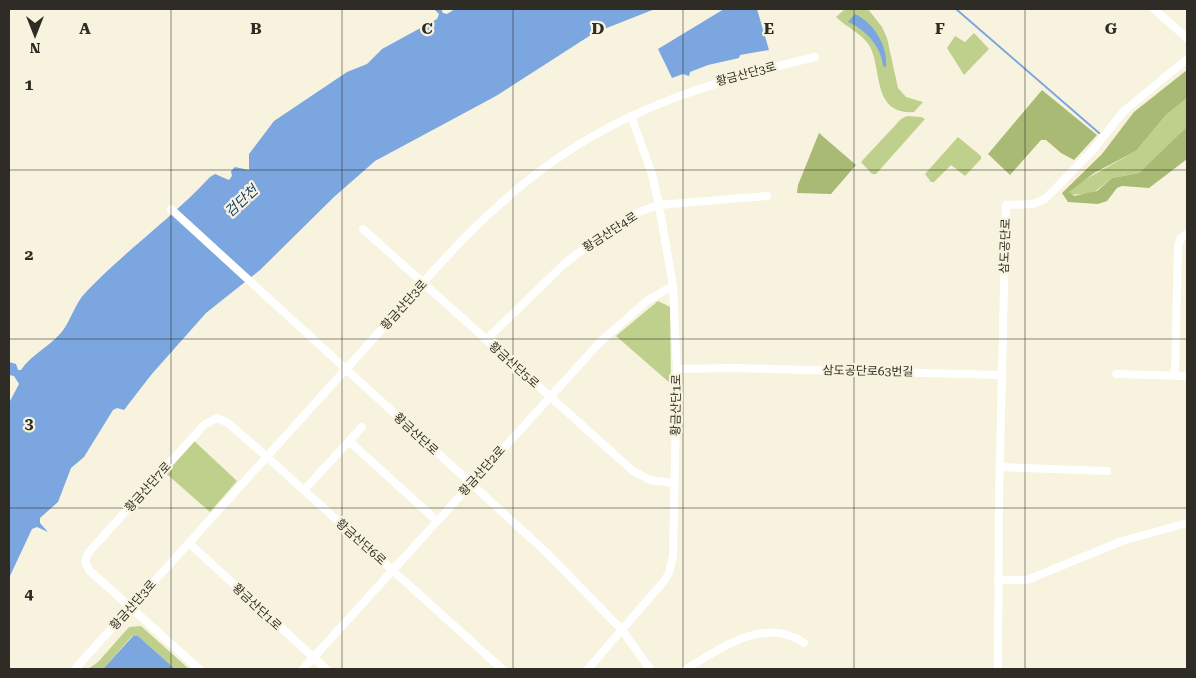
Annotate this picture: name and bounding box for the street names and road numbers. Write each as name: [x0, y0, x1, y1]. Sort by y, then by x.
street label: 황금산단3로: [714, 59, 778, 89]
street label: 황금산단4로: [580, 209, 640, 255]
street label: 삼도공단로: [997, 218, 1013, 274]
street label: 황금산단3로: [378, 277, 430, 333]
street label: 황금산단5로: [486, 339, 542, 391]
street label: 삼도공단로63번길: [823, 363, 913, 379]
street label: 황금산단1로: [668, 374, 684, 436]
street label: 황금산단로: [391, 410, 441, 458]
street label: 황금산단2로: [456, 443, 508, 499]
street label: 황금산단7로: [122, 459, 174, 515]
street label: 황금산단6로: [333, 516, 389, 568]
street label: 황금산단3로: [107, 577, 159, 633]
street label: 황금산단1로: [230, 581, 284, 633]

